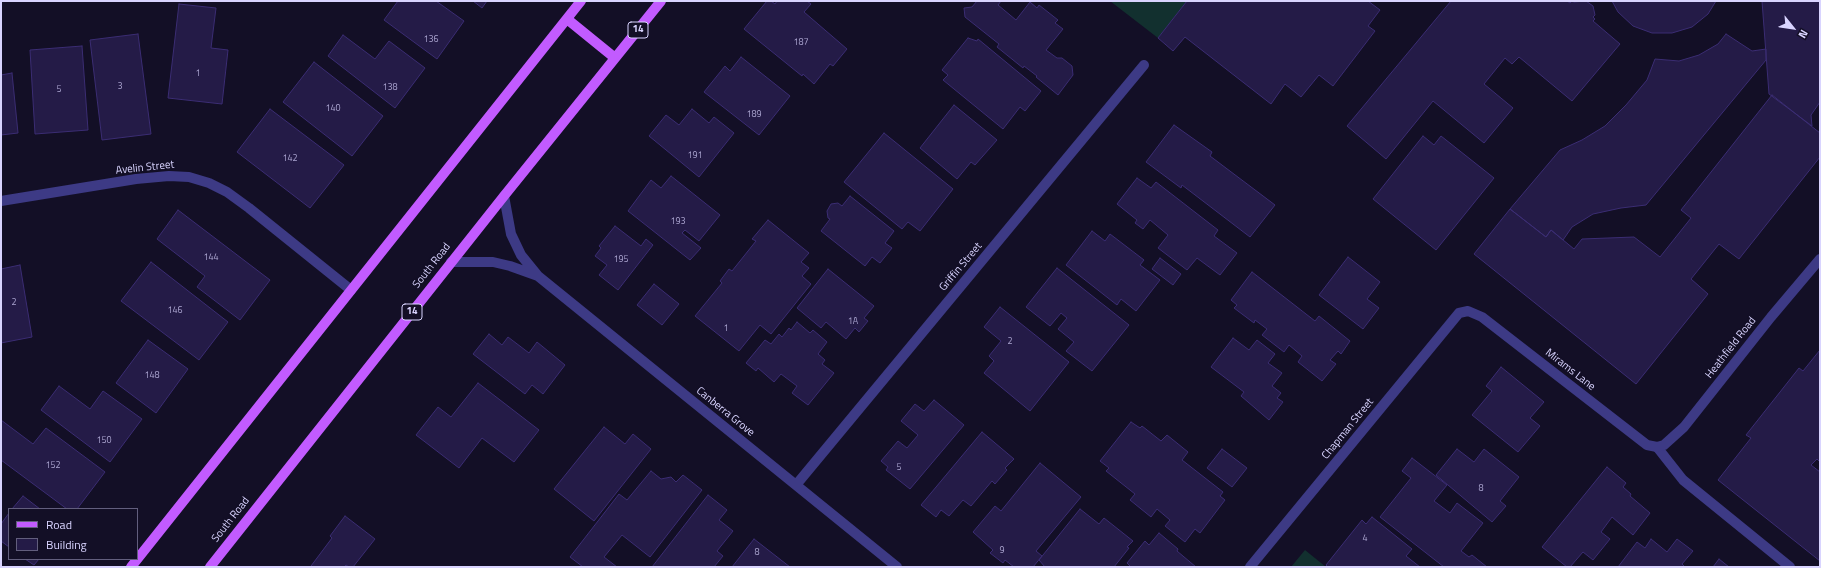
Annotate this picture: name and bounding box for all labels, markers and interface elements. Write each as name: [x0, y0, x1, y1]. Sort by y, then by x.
north arrow: [1773, 8, 1813, 48]
road number: 14: [628, 22, 648, 38]
text: N: [1795, 27, 1812, 41]
house number: 136: [423, 35, 439, 45]
house number: 187: [793, 38, 809, 48]
house number: 1: [195, 69, 201, 79]
house number: 3: [117, 82, 123, 92]
house number: 138: [382, 83, 398, 93]
house number: 5: [56, 85, 62, 95]
house number: 140: [325, 104, 341, 114]
house number: 189: [746, 110, 762, 120]
house number: 191: [687, 151, 703, 161]
house number: 142: [282, 154, 298, 164]
street label: Avelin Street: [115, 158, 175, 178]
house number: 193: [670, 217, 686, 227]
street label: Griffin Street: [937, 240, 985, 294]
street label: South Road: [410, 241, 454, 291]
house number: 144: [203, 253, 219, 263]
house number: 195: [613, 255, 629, 265]
house number: 2: [11, 298, 17, 308]
road number: 14: [402, 304, 422, 320]
house number: 146: [167, 306, 183, 316]
street label: Heathfield Road: [1703, 315, 1759, 381]
house number: 1A: [848, 317, 858, 327]
house number: 1: [723, 324, 729, 334]
house number: 2: [1007, 337, 1013, 347]
street label: Mirams Lane: [1542, 346, 1598, 394]
house number: 148: [144, 371, 160, 381]
street label: Canberra Grove: [693, 384, 757, 440]
street label: Chapman Street: [1319, 396, 1377, 462]
house number: 150: [96, 436, 112, 446]
house number: 152: [45, 461, 61, 471]
house number: 5: [896, 463, 902, 473]
house number: 8: [1478, 484, 1484, 494]
street label: South Road: [209, 495, 253, 545]
legend: [8, 508, 138, 560]
text: Road: [46, 515, 72, 534]
house number: 4: [1362, 534, 1368, 544]
text: Building: [46, 535, 87, 554]
house number: 9: [999, 546, 1005, 556]
house number: 8: [754, 548, 760, 558]

